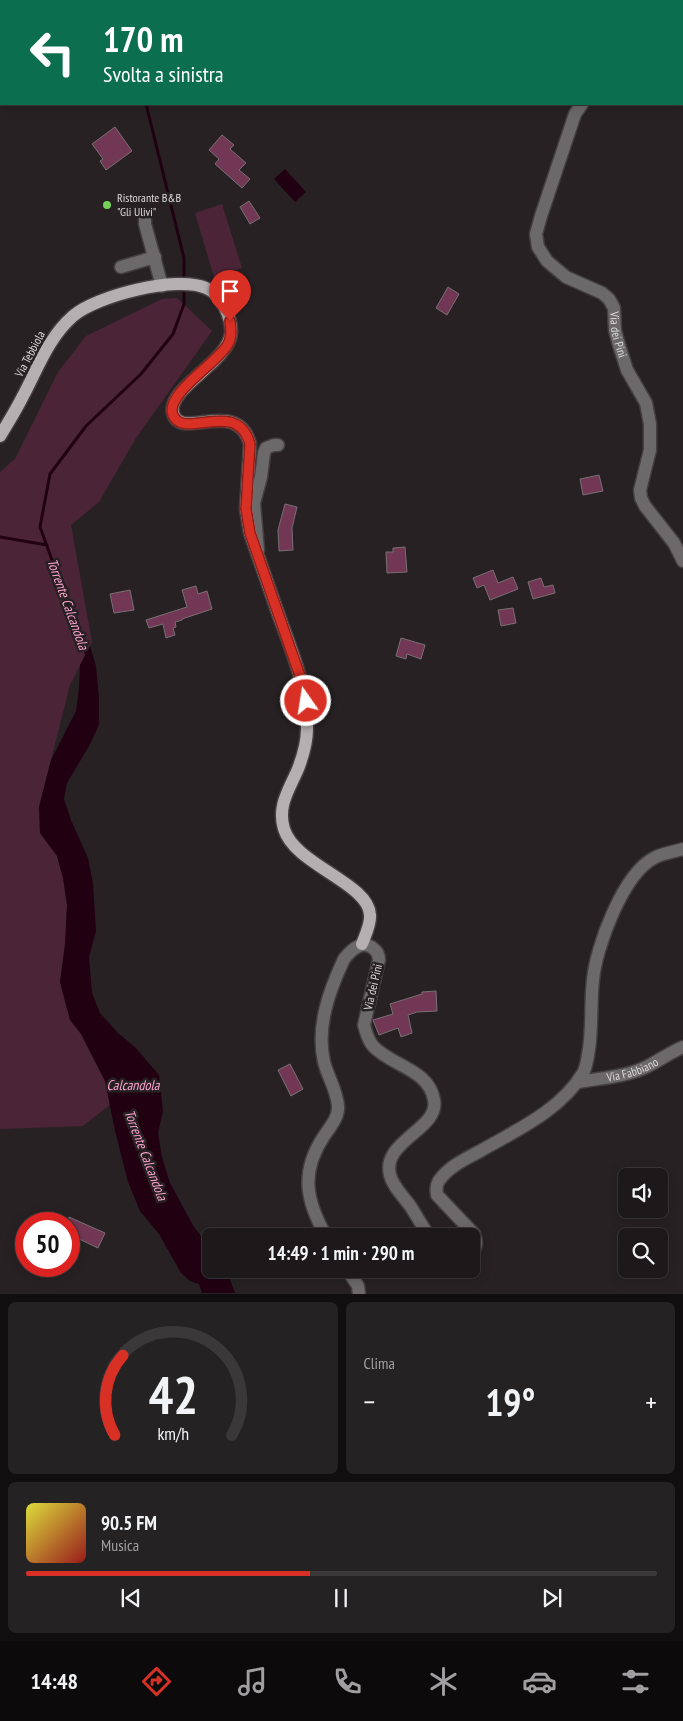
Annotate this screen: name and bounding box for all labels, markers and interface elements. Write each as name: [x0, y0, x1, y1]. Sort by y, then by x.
text: 170 m: [103, 16, 184, 62]
icon: left: [20, 20, 85, 85]
text: Svolta a sinistra: [103, 60, 224, 88]
place label: Ristorante B&B "Gli Ulivi": [117, 190, 181, 219]
marker: Ristorante B&B "Gli Ulivi": [101, 199, 113, 211]
pin: [209, 270, 251, 321]
icon: arrive: [216, 277, 244, 305]
street label: Via dei Pini: [607, 310, 631, 359]
street label: Via Tebbiola: [11, 328, 48, 380]
water label: Torrente Calcandola: [43, 556, 93, 653]
position arrow: [279, 674, 331, 726]
street label: Via dei Pini: [360, 962, 385, 1012]
street label: Via Fabbiano: [605, 1054, 661, 1085]
water label: Calcandola: [107, 1076, 161, 1094]
water label: Torrente Calcandola: [120, 1107, 172, 1204]
map controls: [618, 1168, 668, 1278]
button: sound: [618, 1168, 668, 1218]
speed limit sign: 50: [15, 1212, 80, 1277]
button: search: [618, 1228, 668, 1278]
text: 14:49 · 1 min · 290 m: [268, 1241, 414, 1265]
text: Clima: [364, 1353, 395, 1373]
text: 42: [148, 1361, 198, 1428]
text: 19°: [485, 1377, 535, 1426]
text: −: [364, 1383, 375, 1420]
text: +: [645, 1383, 657, 1420]
text: km/h: [157, 1422, 189, 1445]
text: 90.5 FM: [101, 1511, 157, 1535]
text: Musica: [101, 1535, 139, 1555]
icon: previous: [117, 1584, 145, 1612]
icon: pause: [327, 1584, 355, 1612]
icon: next: [538, 1584, 566, 1612]
icon: directions: [139, 1664, 174, 1699]
icon: music: [235, 1664, 270, 1699]
icon: phone: [330, 1664, 365, 1699]
icon: climate: [426, 1664, 461, 1699]
icon: car: [522, 1664, 557, 1699]
icon: filters: [618, 1664, 653, 1699]
text: 14:48: [30, 1667, 78, 1695]

